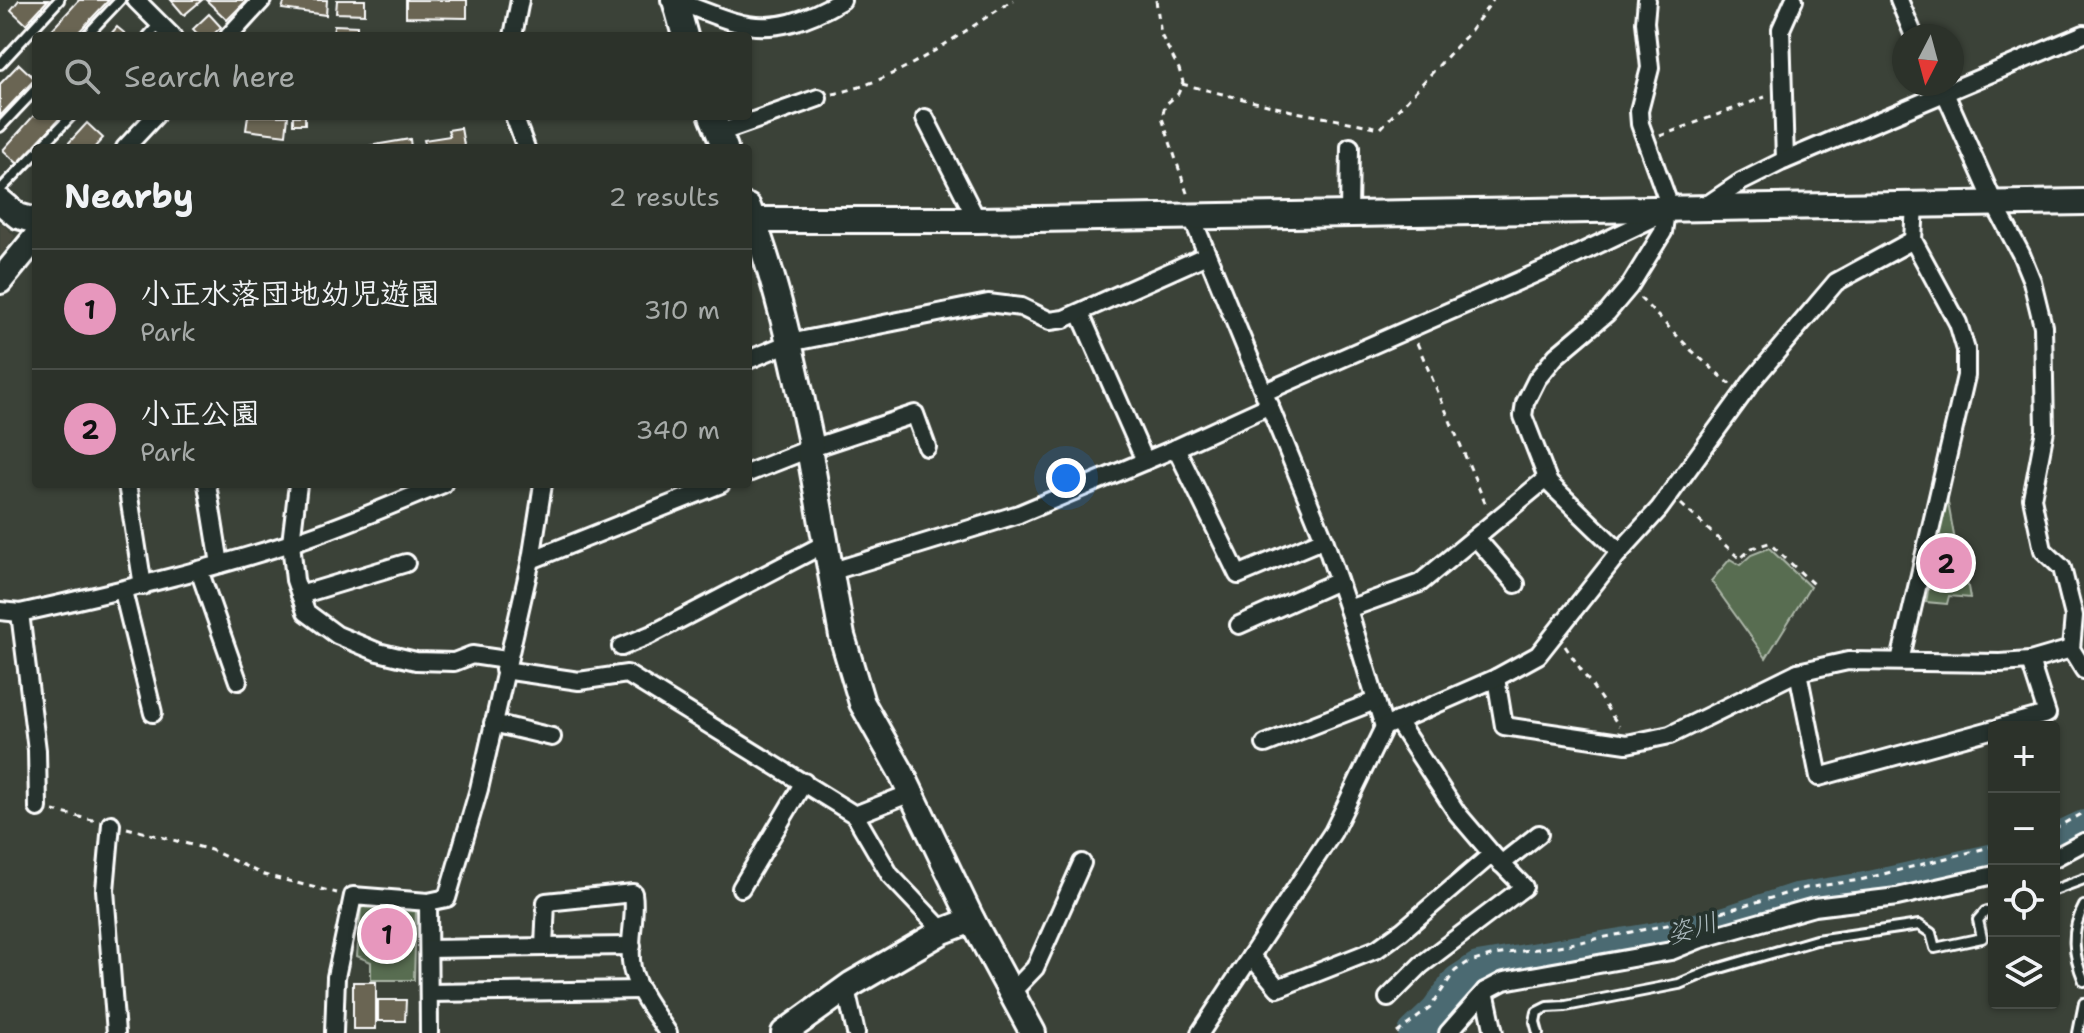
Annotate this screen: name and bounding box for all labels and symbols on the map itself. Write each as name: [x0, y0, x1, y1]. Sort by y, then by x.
north arrow: [1892, 24, 1964, 96]
your location: [1046, 458, 1086, 498]
pin: 2: [1920, 533, 1972, 593]
pin: 1: [361, 904, 413, 964]
water label: 姿川: [1662, 904, 1722, 952]

